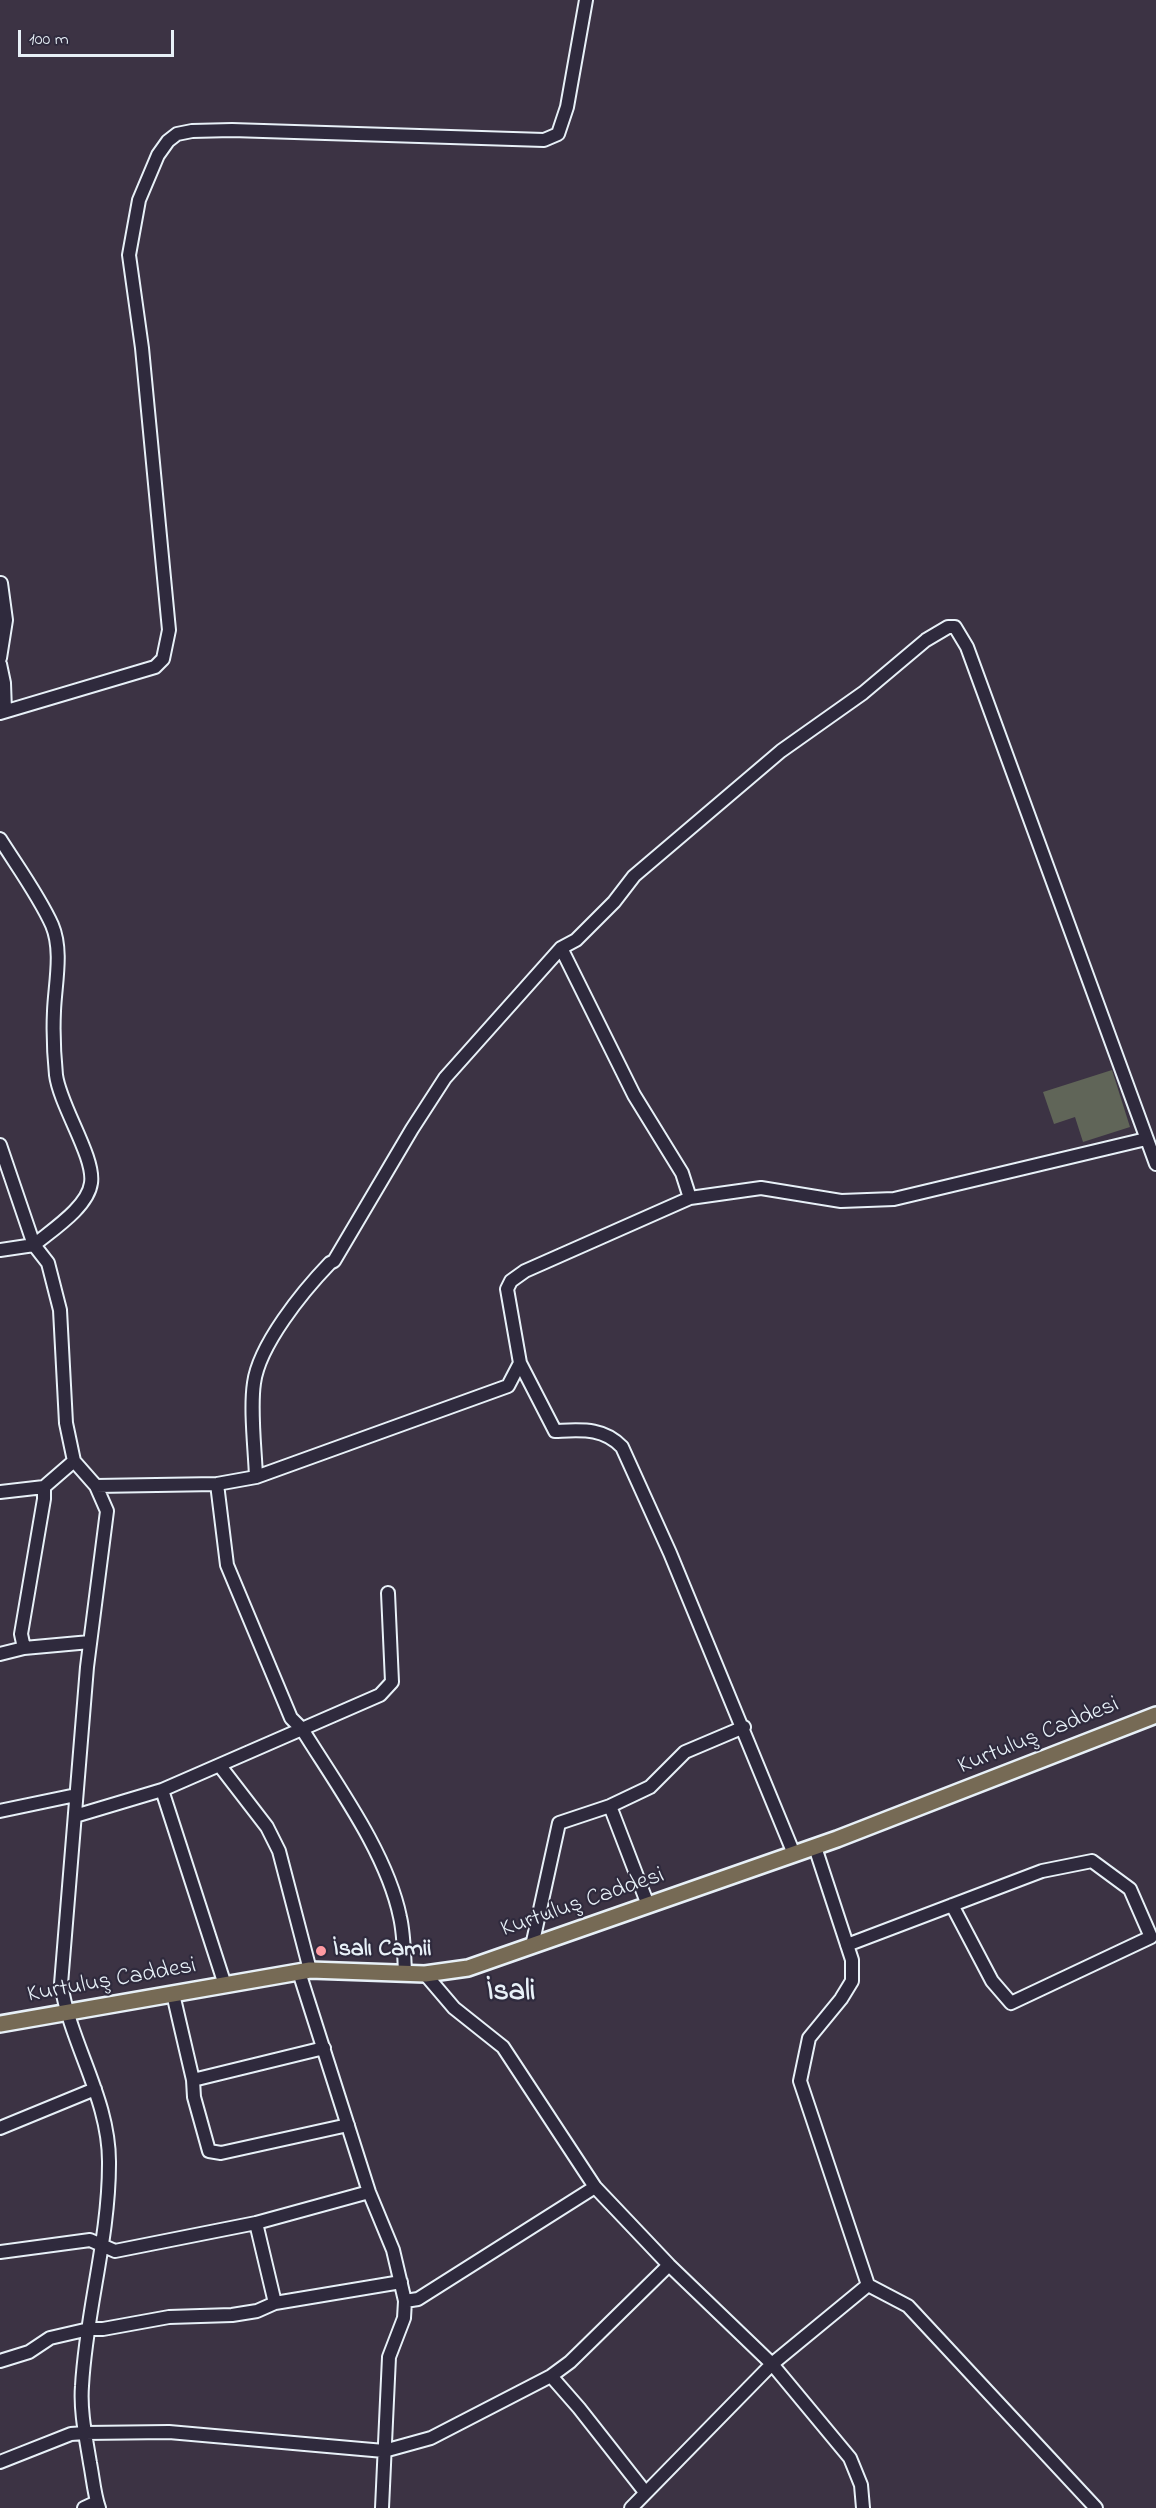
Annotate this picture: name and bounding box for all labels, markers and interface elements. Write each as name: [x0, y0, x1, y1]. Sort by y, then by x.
scale bar: [21, 18, 177, 56]
text: 100 m: [29, 27, 69, 53]
street label: Kurtuluş Caddesi: [954, 1692, 1124, 1782]
street label: Kurtuluş Caddesi: [498, 1863, 668, 1945]
place label: İsalı Camii: [333, 1937, 432, 1965]
marker: İsalı Camii: [314, 1944, 328, 1958]
street label: Kurtuluş Caddesi: [25, 1953, 199, 2011]
district label: İsali: [487, 1976, 535, 2012]

